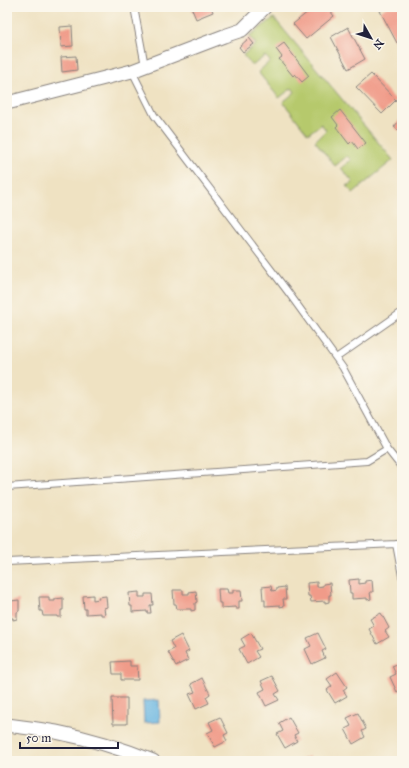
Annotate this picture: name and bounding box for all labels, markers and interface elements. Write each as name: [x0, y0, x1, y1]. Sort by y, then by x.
north arrow: [351, 18, 391, 58]
text: N: [370, 36, 386, 52]
scale bar: [20, 724, 118, 750]
text: 50 m: [26, 731, 51, 745]

